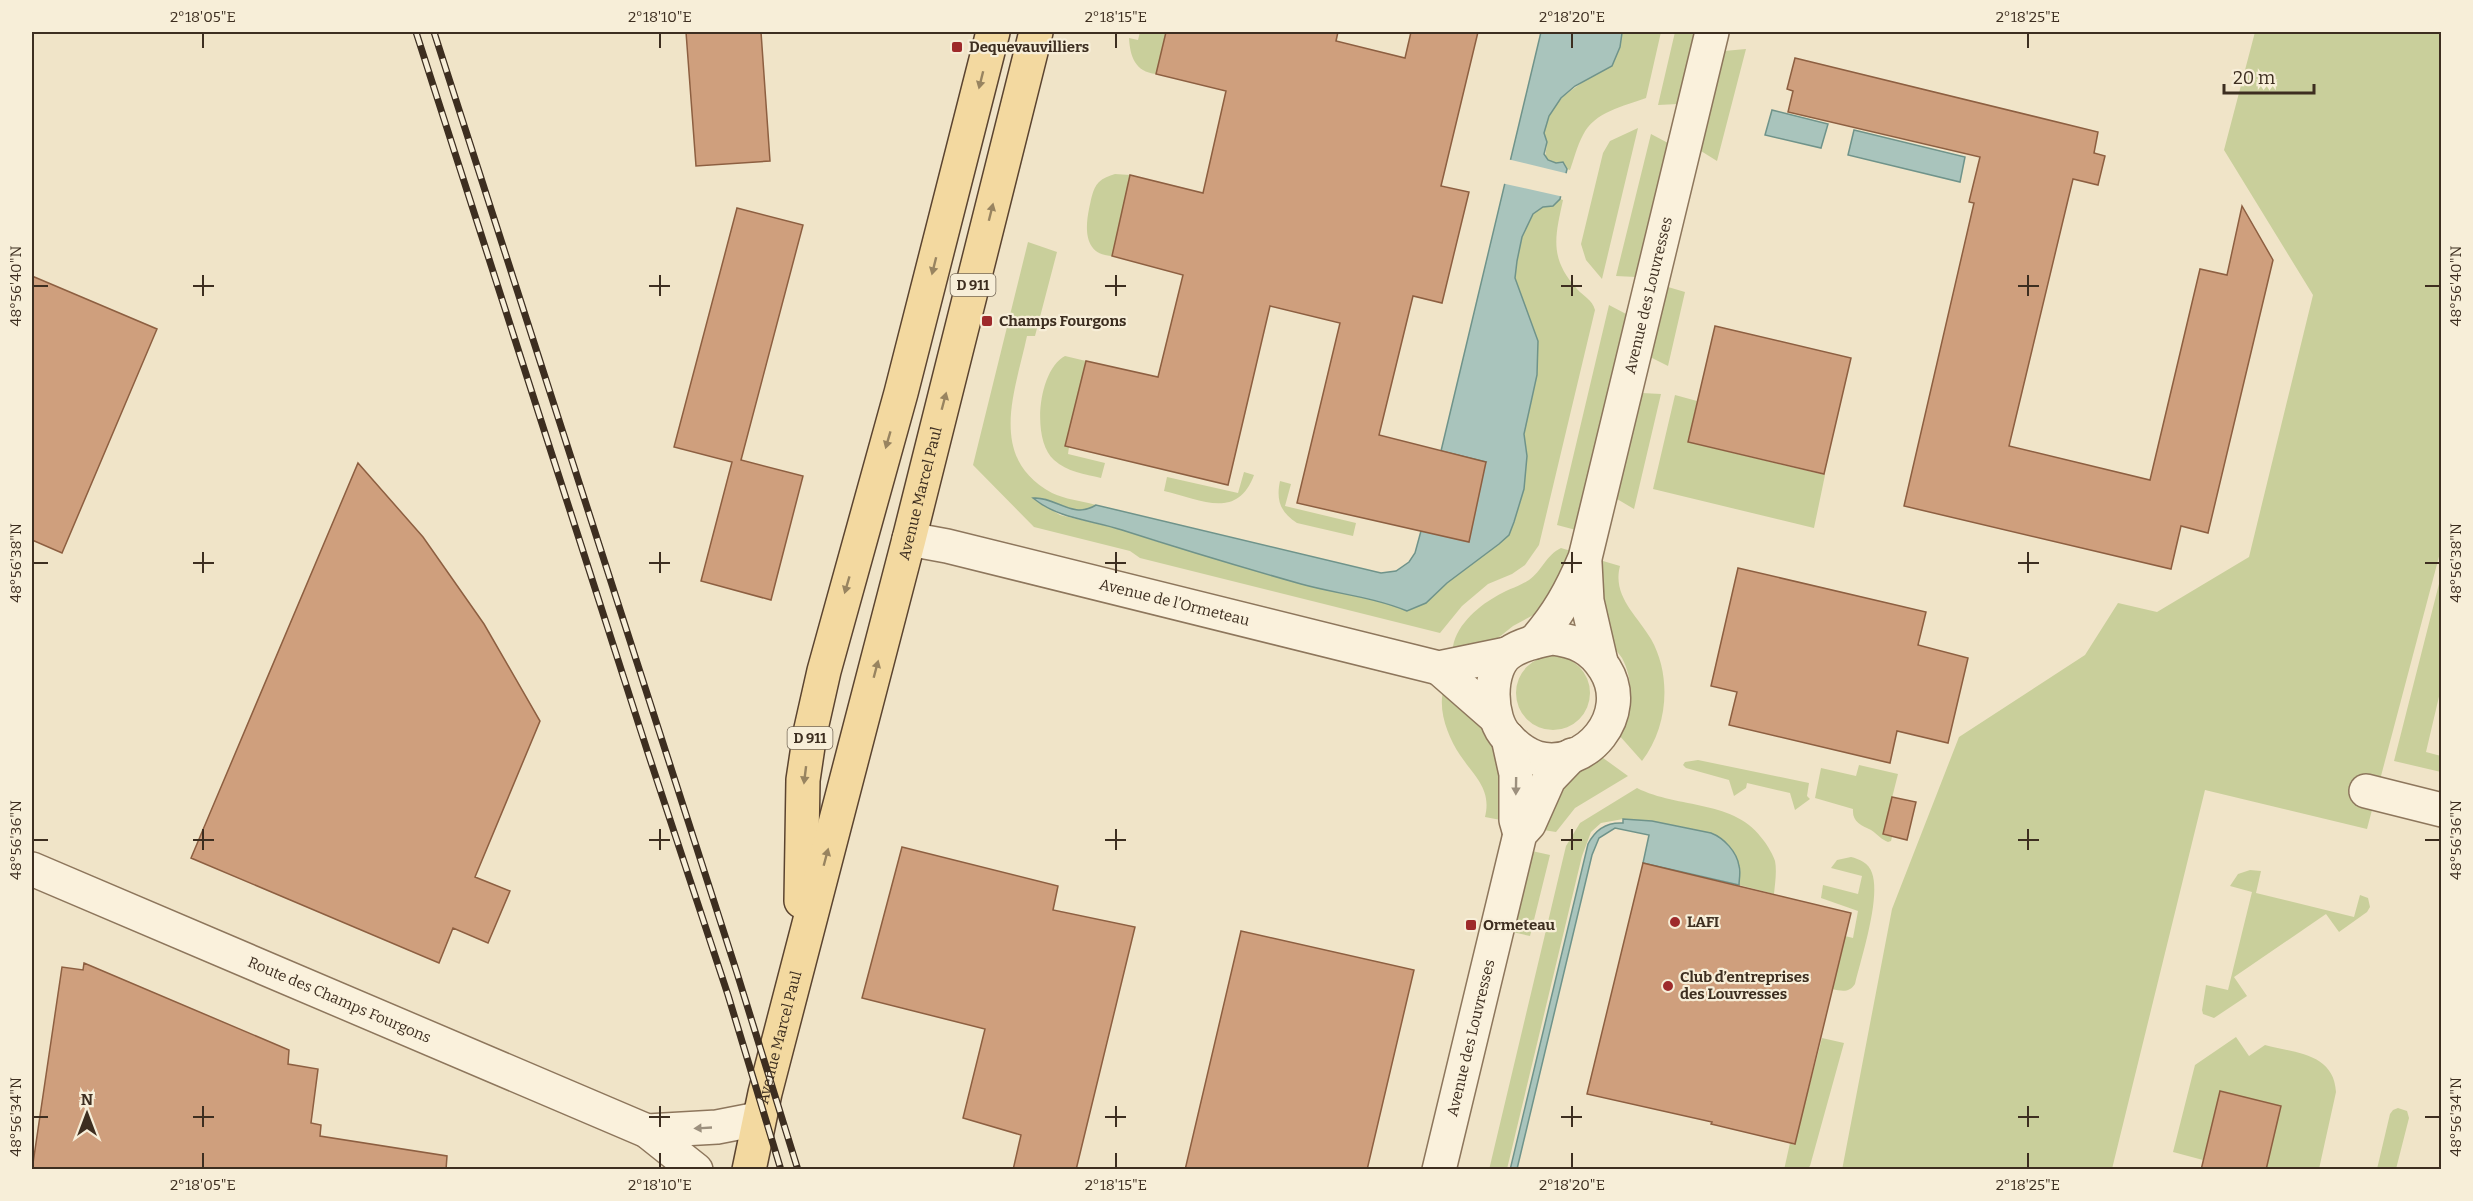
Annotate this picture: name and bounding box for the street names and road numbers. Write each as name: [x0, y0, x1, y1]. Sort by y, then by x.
street label: Avenue des Louvresses: [1621, 215, 1676, 376]
road number: D 911: [950, 274, 996, 296]
street label: Avenue Marcel Paul: [895, 425, 946, 562]
street label: Avenue de l'Ormeteau: [1098, 575, 1251, 630]
road number: D 911: [788, 727, 832, 749]
street label: Route des Champs Fourgons: [245, 953, 433, 1047]
street label: Avenue des Louvresses: [1443, 957, 1498, 1118]
street label: Avenue Marcel Paul: [754, 969, 805, 1106]

